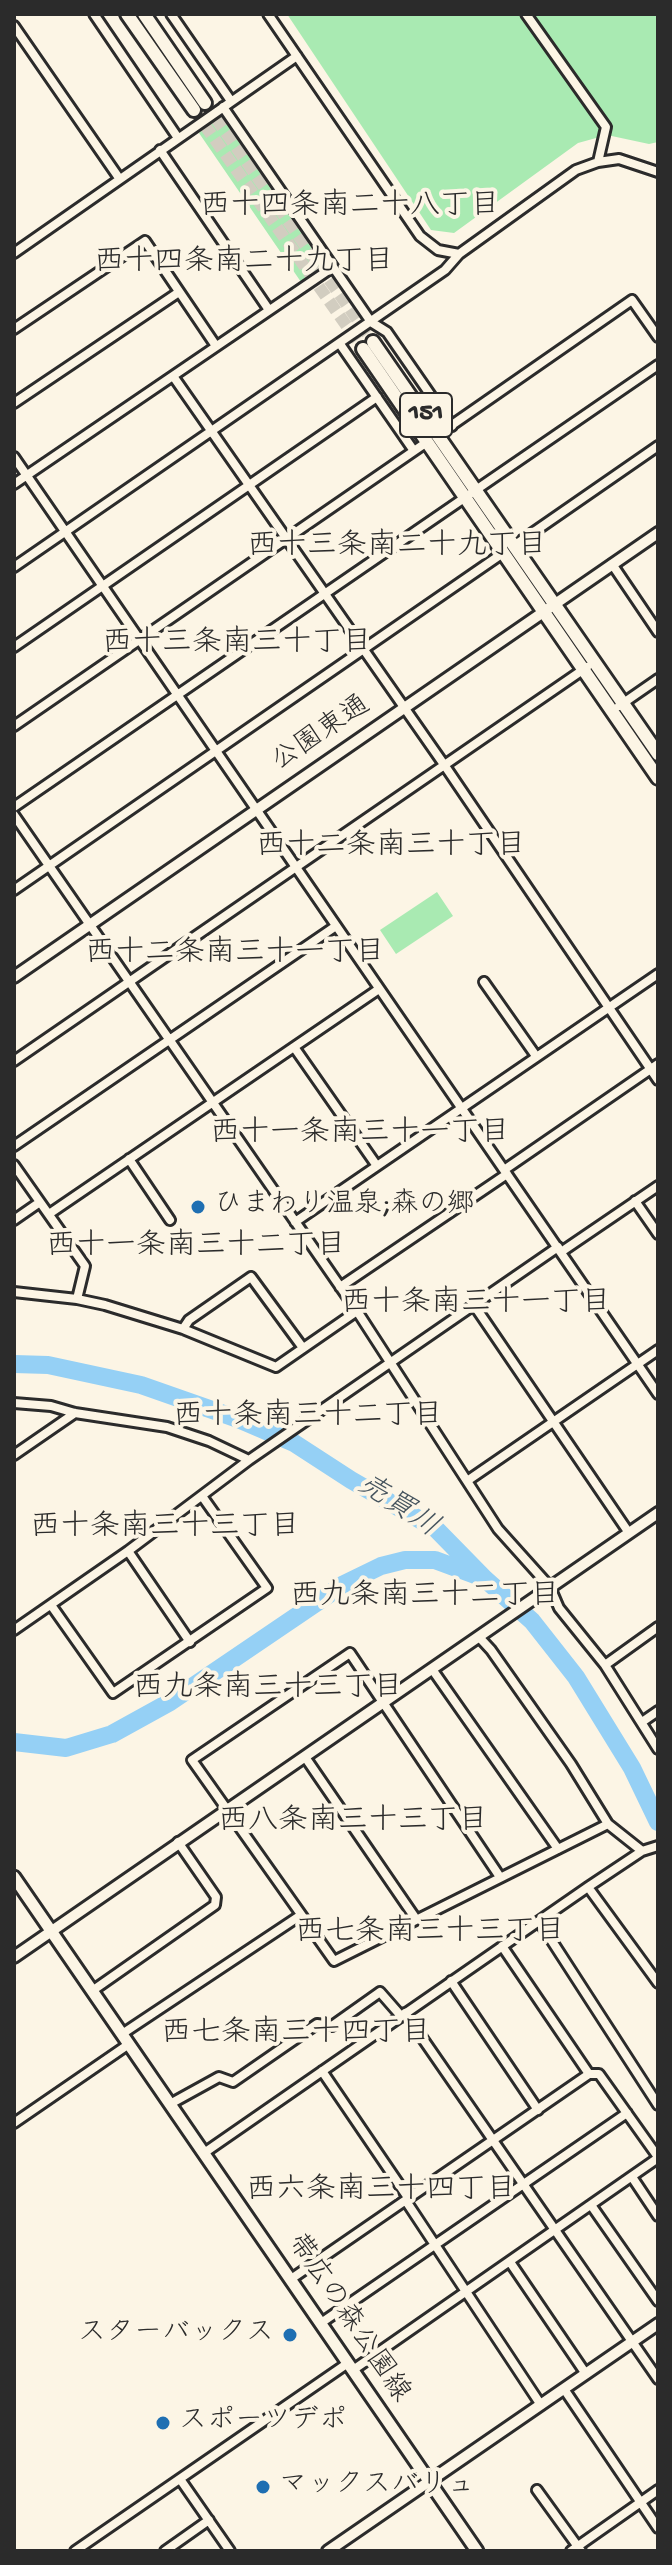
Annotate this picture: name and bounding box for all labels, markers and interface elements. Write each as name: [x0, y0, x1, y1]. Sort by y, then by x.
district label: 西十四条南二十八丁目: [200, 190, 500, 226]
district label: 西十四条南二十九丁目: [94, 246, 394, 282]
road number: 151: [400, 393, 452, 437]
district label: 西十三条南二十九丁目: [247, 530, 547, 566]
district label: 西十三条南三十丁目: [102, 627, 372, 663]
street label: 公園東通: [266, 690, 378, 780]
district label: 西十二条南三十丁目: [256, 830, 526, 866]
district label: 西十二条南三十一丁目: [85, 937, 385, 973]
district label: 西十一条南三十一丁目: [210, 1117, 510, 1153]
place label: ひまわり温泉;森の郷: [214, 1190, 475, 1224]
marker: ひまわり温泉;森の郷: [189, 1198, 207, 1216]
district label: 西十一条南三十二丁目: [46, 1230, 346, 1266]
district label: 西十条南三十一丁目: [341, 1287, 611, 1323]
district label: 西十条南三十二丁目: [173, 1400, 443, 1436]
water label: 売買川: [349, 1468, 445, 1548]
district label: 西十条南三十三丁目: [30, 1511, 300, 1547]
district label: 西九条南三十二丁目: [290, 1580, 560, 1616]
district label: 西九条南三十三丁目: [133, 1672, 403, 1708]
district label: 西八条南三十三丁目: [218, 1805, 488, 1841]
district label: 西七条南三十三丁目: [295, 1916, 565, 1952]
district label: 西七条南三十四丁目: [161, 2017, 431, 2053]
district label: 西六条南三十四丁目: [246, 2174, 516, 2210]
street label: 帯広の森公園線: [278, 2228, 416, 2410]
place label: スターバックス: [78, 2318, 274, 2352]
marker: スターバックス: [281, 2326, 299, 2344]
place label: スポーツデポ: [179, 2406, 347, 2440]
marker: スポーツデポ: [154, 2414, 172, 2432]
place label: マックスバリュ: [279, 2470, 475, 2504]
marker: マックスバリュ: [254, 2478, 272, 2496]

